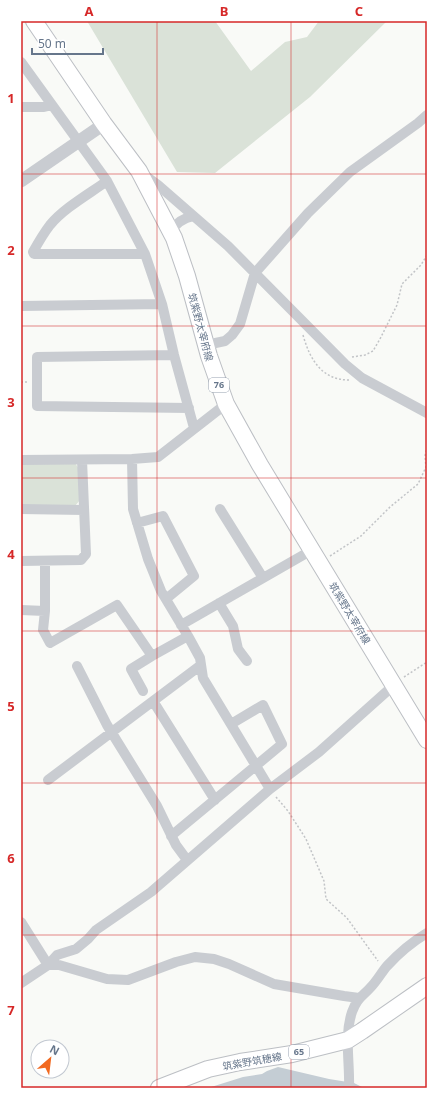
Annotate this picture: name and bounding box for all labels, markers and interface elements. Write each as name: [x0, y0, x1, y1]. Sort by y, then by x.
text: A: [85, 2, 94, 20]
text: B: [220, 2, 228, 20]
text: C: [355, 2, 363, 20]
scale bar: [32, 30, 103, 56]
text: 50 m: [38, 35, 66, 52]
text: 1: [7, 89, 15, 107]
text: 2: [7, 241, 15, 259]
street label: 筑紫野太宰府線: [185, 291, 217, 363]
road number: 76: [209, 378, 229, 392]
text: 3: [7, 393, 15, 411]
text: 4: [7, 545, 15, 563]
street label: 筑紫野太宰府線: [326, 579, 374, 647]
text: 5: [7, 697, 15, 715]
text: 6: [7, 849, 15, 867]
text: 7: [7, 1001, 15, 1019]
north arrow: [30, 1039, 70, 1079]
text: N: [47, 1041, 62, 1058]
road number: 65: [289, 1045, 309, 1059]
street label: 筑紫野筑穂線: [221, 1049, 283, 1073]

